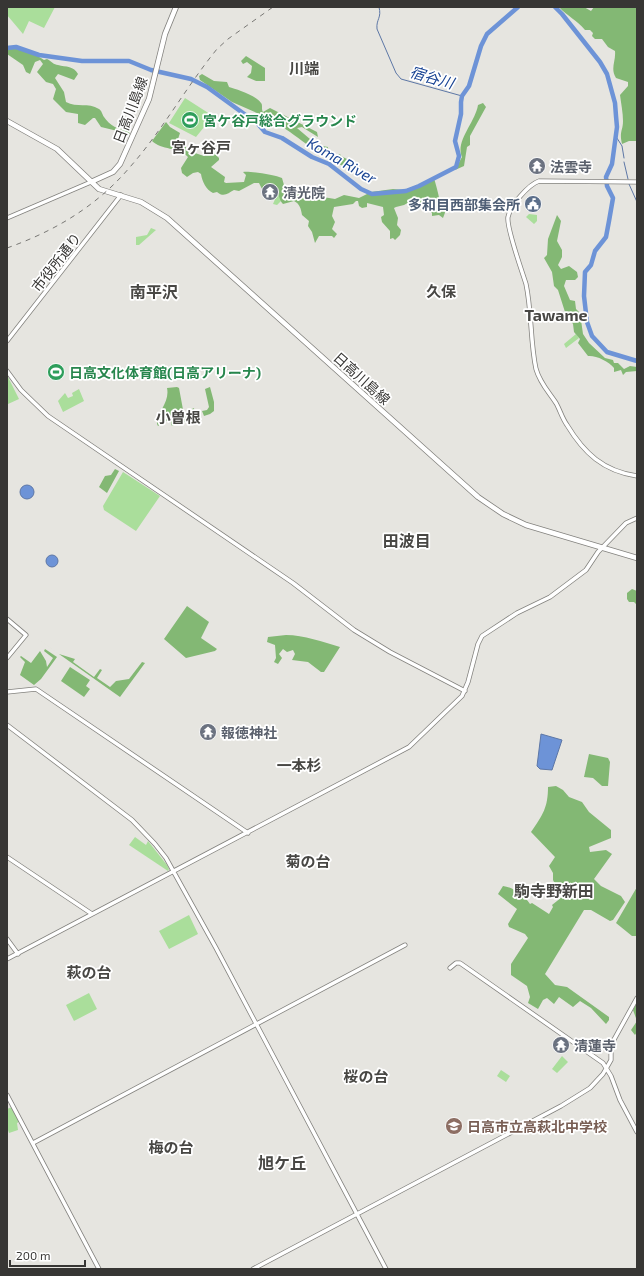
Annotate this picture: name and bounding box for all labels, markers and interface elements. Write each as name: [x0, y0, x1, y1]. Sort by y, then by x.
district label: 川端: [289, 59, 319, 77]
water label: 宿谷川: [408, 62, 458, 92]
street label: 日高川島線: [110, 74, 150, 146]
sports icon: 宮ケ谷戸総合グラウンド: [180, 110, 200, 130]
place label: 宮ケ谷戸総合グラウンド: [203, 112, 357, 129]
water label: Koma River: [304, 133, 381, 188]
district label: 宮ヶ谷戸: [171, 138, 231, 156]
temple icon: 法雲寺: [527, 156, 547, 176]
place label: 法雲寺: [550, 158, 592, 175]
temple icon: 清光院: [260, 182, 280, 202]
place label: 清光院: [283, 184, 325, 201]
public building icon: 多和目西部集会所: [523, 194, 543, 214]
place label: 多和目西部集会所: [408, 196, 520, 213]
street label: 市役所通り: [28, 229, 84, 295]
district label: 南平沢: [130, 282, 178, 301]
district label: 久保: [426, 282, 457, 300]
district label: Tawame: [524, 305, 588, 324]
street label: 日高川島線: [330, 348, 394, 408]
sports icon: 日高文化体育館(日高アリーナ): [46, 362, 66, 382]
place label: 日高文化体育館(日高アリーナ): [69, 364, 261, 381]
district label: 小曽根: [155, 408, 201, 426]
district label: 田波目: [383, 531, 431, 550]
temple icon: 報徳神社: [198, 722, 218, 742]
place label: 報徳神社: [221, 724, 277, 741]
district label: 一本杉: [276, 756, 322, 774]
district label: 菊の台: [285, 852, 331, 870]
district label: 駒寺野新田: [514, 881, 594, 900]
district label: 萩の台: [66, 963, 112, 981]
temple icon: 清蓮寺: [551, 1035, 571, 1055]
place label: 清蓮寺: [574, 1037, 616, 1054]
district label: 桜の台: [343, 1067, 389, 1085]
school or university icon: 日高市立高萩北中学校: [444, 1116, 464, 1136]
place label: 日高市立高萩北中学校: [467, 1118, 607, 1135]
district label: 梅の台: [148, 1138, 194, 1156]
district label: 旭ケ丘: [258, 1153, 306, 1172]
scale bar: [10, 1242, 85, 1268]
text: 200 m: [16, 1248, 50, 1262]

